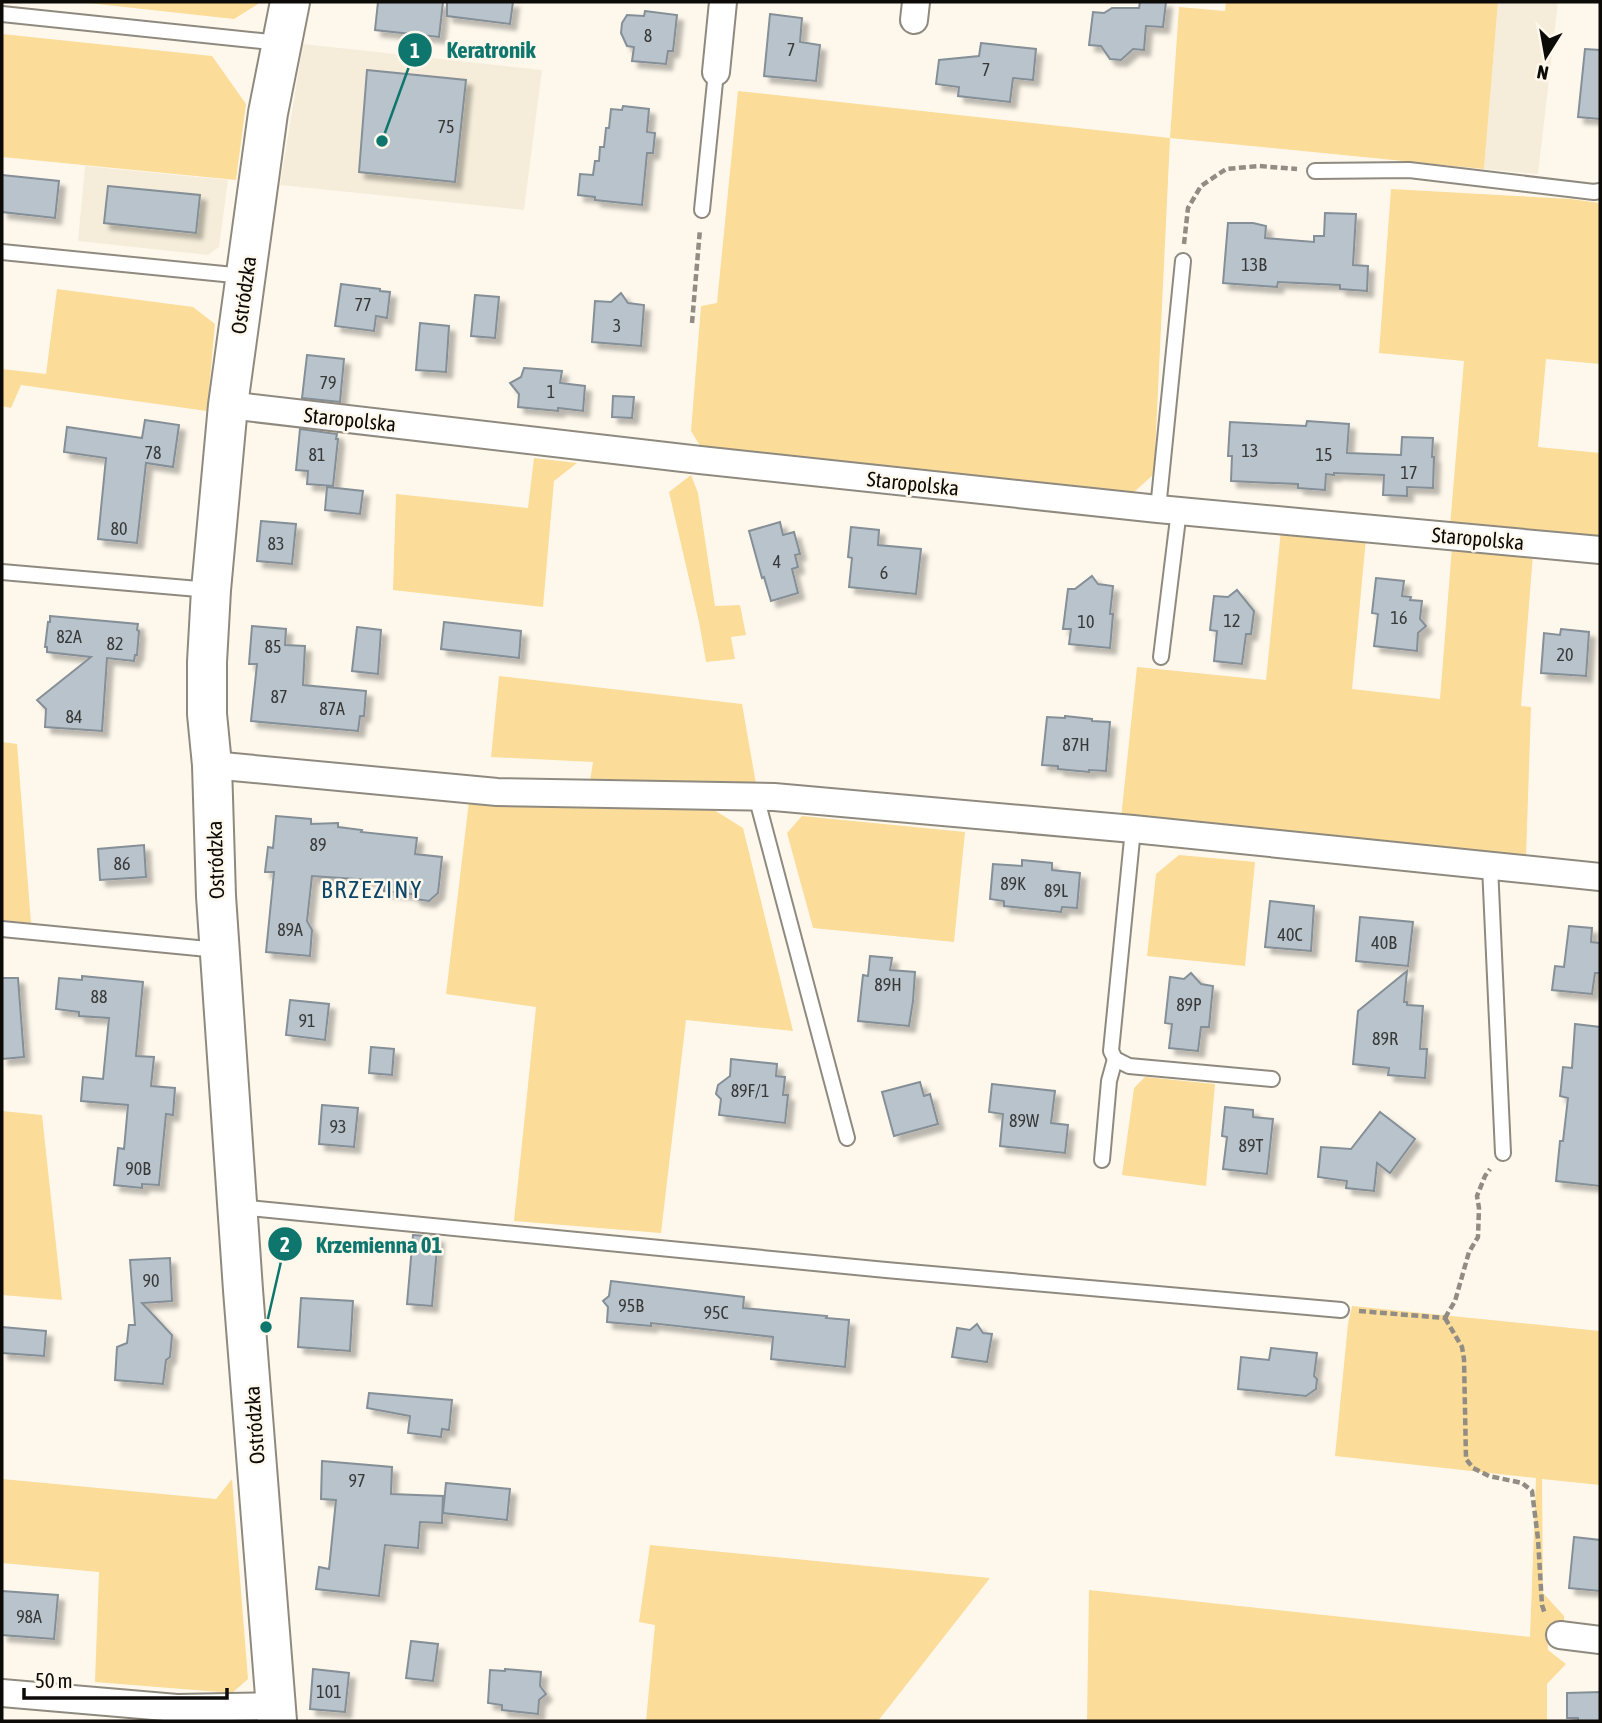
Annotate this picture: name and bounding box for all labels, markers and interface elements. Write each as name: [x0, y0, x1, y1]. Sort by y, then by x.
north arrow: [1511, 21, 1581, 91]
house number: 8: [644, 25, 652, 46]
callout: Keratronik: [398, 28, 550, 72]
text: Keratronik: [446, 37, 536, 63]
text: 1: [410, 38, 420, 62]
house number: 7: [787, 39, 795, 60]
house number: 7: [982, 59, 990, 80]
text: N: [1535, 61, 1550, 85]
house number: 75: [438, 116, 454, 137]
house number: 13B: [1241, 254, 1267, 275]
street label: Ostródzka: [226, 255, 260, 335]
house number: 77: [355, 294, 371, 315]
house number: 3: [613, 315, 621, 336]
house number: 79: [320, 372, 336, 393]
house number: 1: [547, 381, 555, 402]
street label: Staropolska: [303, 402, 397, 436]
house number: 13: [1242, 440, 1258, 461]
house number: 78: [145, 442, 161, 463]
house number: 81: [309, 444, 325, 465]
house number: 15: [1316, 444, 1332, 465]
house number: 17: [1401, 462, 1417, 483]
street label: Staropolska: [866, 466, 960, 500]
house number: 80: [111, 518, 127, 539]
street label: Staropolska: [1431, 522, 1525, 554]
house number: 83: [268, 533, 284, 554]
house number: 4: [773, 551, 781, 572]
house number: 6: [880, 562, 888, 583]
house number: 16: [1391, 607, 1407, 628]
house number: 12: [1224, 610, 1240, 631]
house number: 10: [1078, 611, 1094, 632]
house number: 82A: [56, 626, 82, 647]
house number: 82: [107, 633, 123, 654]
house number: 85: [265, 636, 281, 657]
house number: 20: [1557, 644, 1573, 665]
house number: 87: [271, 686, 287, 707]
house number: 87A: [319, 698, 345, 719]
house number: 84: [66, 706, 82, 727]
house number: 87H: [1062, 734, 1090, 755]
street label: Ostródzka: [202, 820, 228, 900]
house number: 89: [310, 834, 326, 855]
house number: 86: [114, 853, 130, 874]
house number: 89K: [1000, 873, 1026, 894]
district label: BRZEZINY: [321, 876, 423, 903]
house number: 89L: [1044, 880, 1068, 901]
house number: 89A: [277, 919, 303, 940]
house number: 40C: [1277, 924, 1303, 945]
house number: 40B: [1371, 932, 1397, 953]
house number: 89H: [874, 974, 902, 995]
house number: 88: [91, 986, 107, 1007]
house number: 89P: [1176, 994, 1202, 1015]
house number: 91: [299, 1010, 315, 1031]
house number: 89R: [1372, 1028, 1398, 1049]
house number: 89F/1: [731, 1080, 769, 1101]
house number: 89W: [1009, 1110, 1039, 1131]
house number: 93: [330, 1116, 346, 1137]
house number: 89T: [1239, 1135, 1264, 1156]
house number: 90B: [125, 1158, 151, 1179]
callout: Krzemienna 01: [267, 1222, 457, 1266]
text: 2: [280, 1232, 290, 1256]
text: Krzemienna 01: [316, 1232, 442, 1258]
house number: 90: [143, 1270, 159, 1291]
house number: 95B: [618, 1295, 644, 1316]
house number: 95C: [703, 1302, 729, 1323]
street label: Ostródzka: [239, 1385, 269, 1465]
house number: 97: [349, 1470, 365, 1491]
house number: 98A: [16, 1606, 42, 1627]
scale bar: [24, 1656, 228, 1700]
text: 50 m: [35, 1668, 73, 1692]
house number: 101: [316, 1681, 342, 1702]

